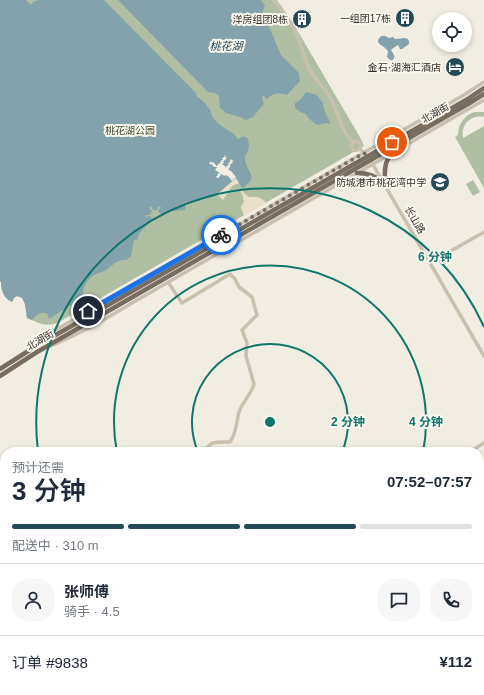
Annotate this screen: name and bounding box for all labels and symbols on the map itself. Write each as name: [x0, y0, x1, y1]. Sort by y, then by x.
building icon: 一组团17栋: [394, 7, 416, 29]
building icon: 洋房组团8栋: [291, 8, 313, 30]
place label: 一组团17栋: [340, 13, 391, 24]
place label: 洋房组团8栋: [232, 14, 288, 25]
water label: 桃花湖: [210, 40, 244, 52]
hotel icon: 金石·湖海汇酒店: [444, 56, 466, 78]
place label: 金石·湖海汇酒店: [368, 62, 441, 73]
street label: 北湖街: [419, 101, 451, 125]
park label: 桃花湖公园: [105, 125, 155, 136]
pin: [375, 125, 409, 159]
school or university icon: 防城港市桃花湾中学: [429, 171, 451, 193]
place label: 防城港市桃花湾中学: [336, 177, 426, 188]
street label: 长山路: [403, 204, 427, 236]
courier: [201, 215, 241, 255]
text: 6 分钟: [418, 250, 452, 264]
pin: [71, 294, 105, 328]
street label: 北湖街: [24, 328, 56, 352]
centre of rings: [263, 415, 277, 429]
text: 2 分钟: [331, 415, 365, 429]
text: 4 分钟: [409, 415, 443, 429]

